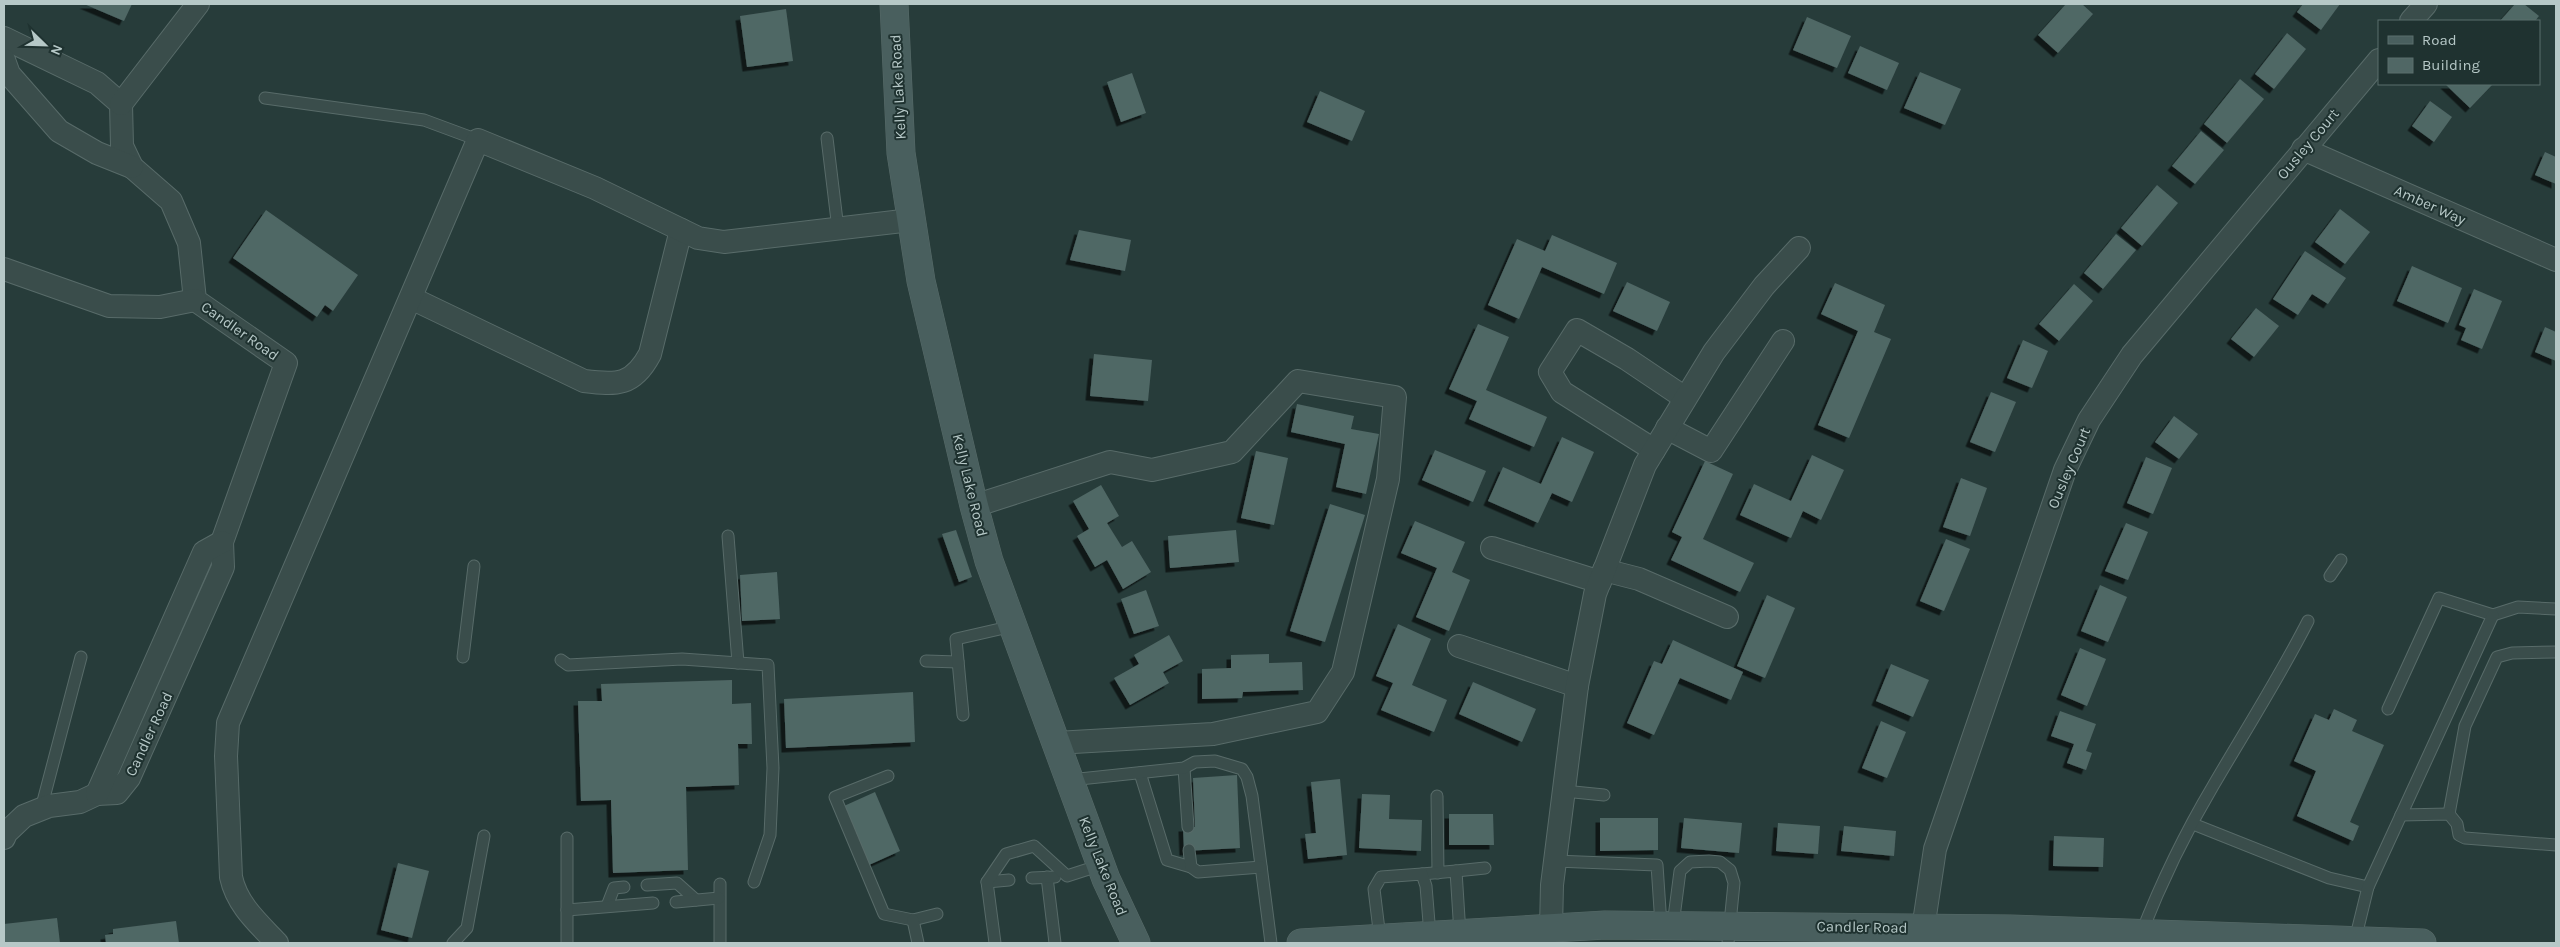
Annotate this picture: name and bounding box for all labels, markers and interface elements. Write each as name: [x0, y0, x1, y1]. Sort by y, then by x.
north arrow: [20, 20, 70, 70]
legend: [2378, 20, 2540, 85]
text: Road: [2422, 31, 2457, 49]
street label: Kelly Lake Road: [886, 34, 910, 140]
text: N: [47, 42, 66, 58]
text: Building: [2422, 56, 2480, 74]
street label: Ousley Court: [2273, 105, 2343, 183]
street label: Amber Way: [2391, 181, 2469, 229]
street label: Candler Road: [198, 298, 282, 364]
street label: Ousley Court: [2044, 424, 2094, 511]
street label: Kelly Lake Road: [949, 432, 991, 538]
street label: Candler Road: [122, 689, 176, 779]
street label: Kelly Lake Road: [1075, 814, 1131, 918]
street label: Candler Road: [1816, 917, 1908, 937]

